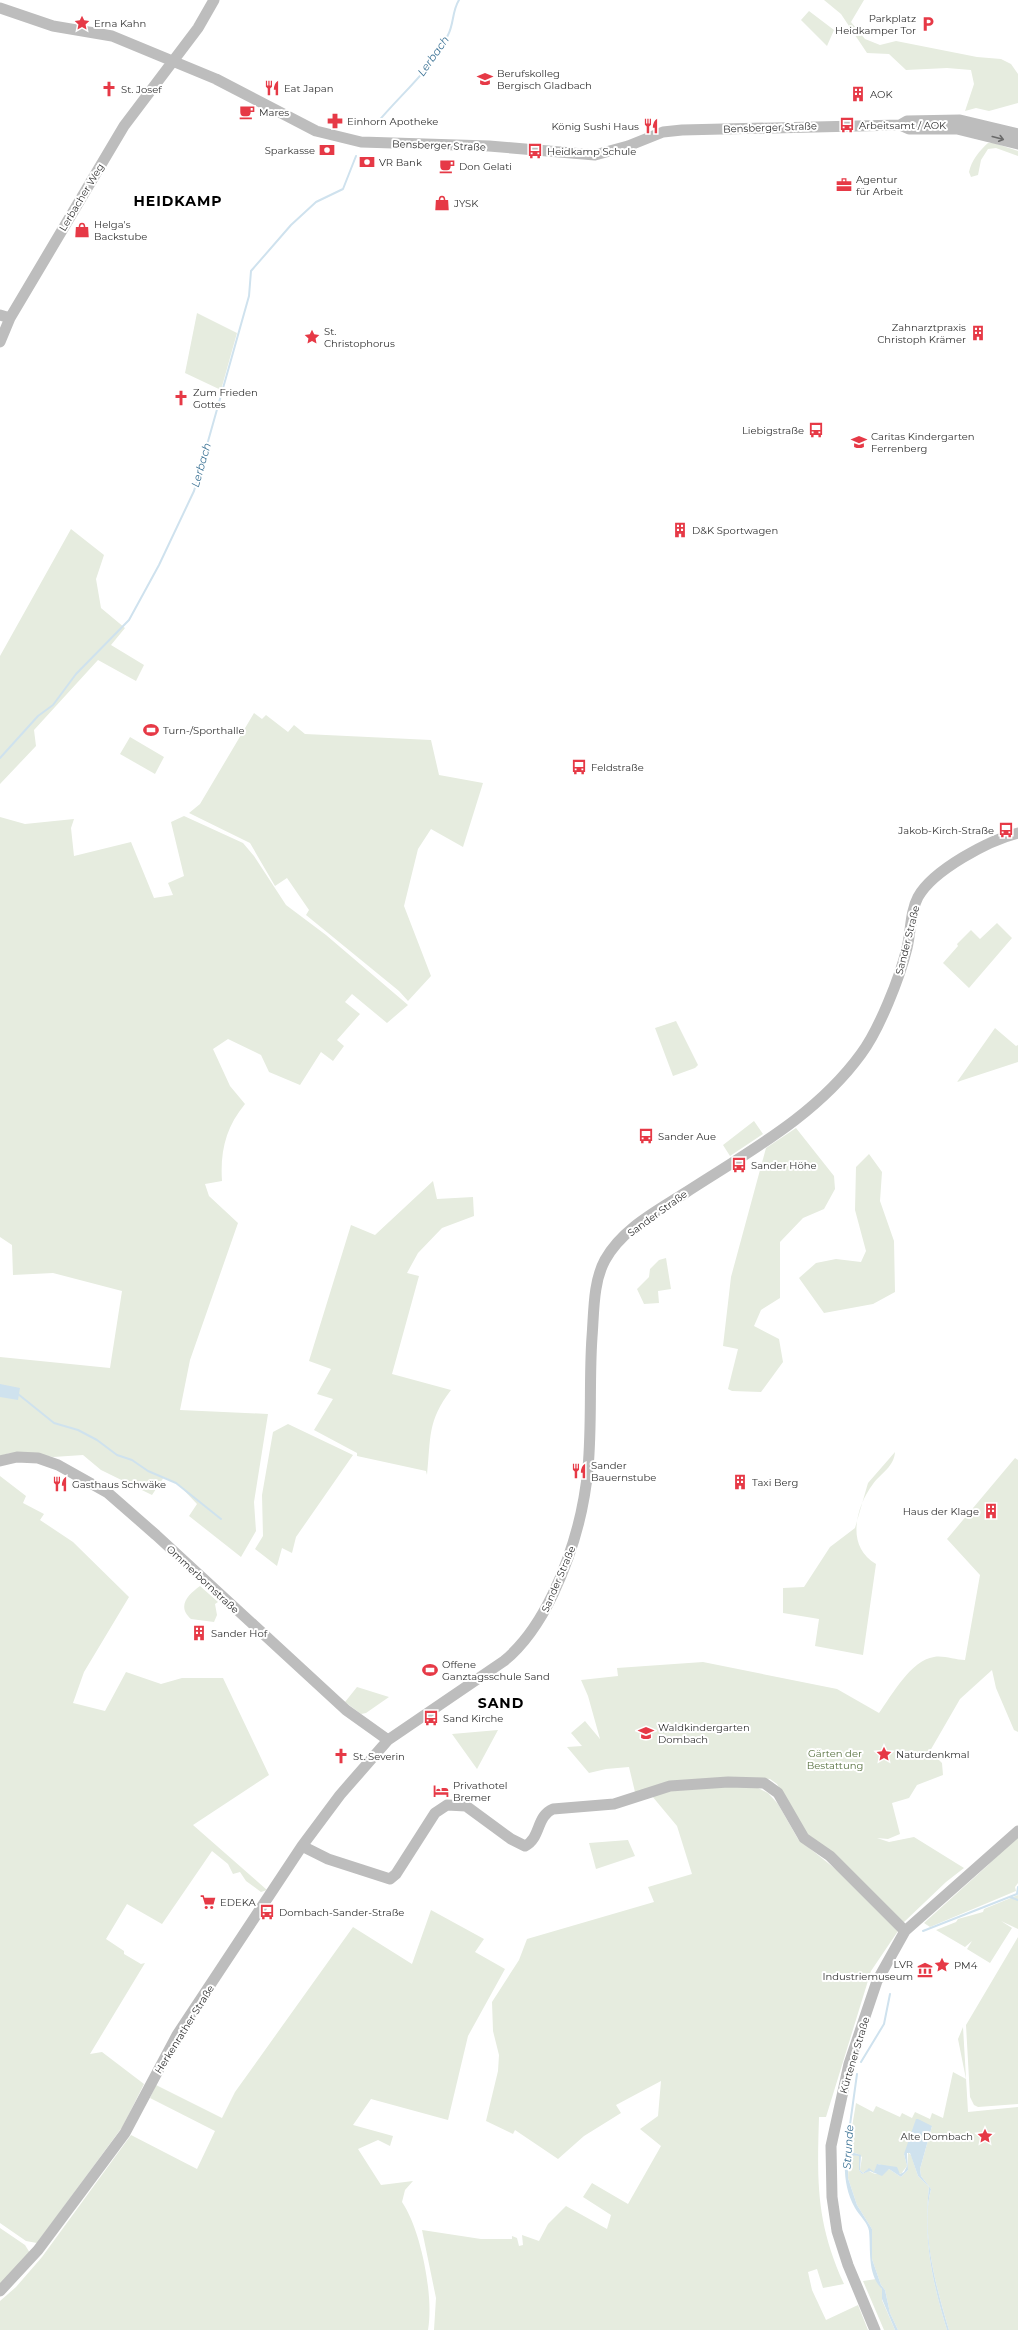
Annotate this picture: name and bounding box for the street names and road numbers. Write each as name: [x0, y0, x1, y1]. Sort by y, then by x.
street label: Bensberger Straße: [723, 119, 817, 136]
street label: Bensberger Straße: [392, 137, 486, 154]
street label: Lerbacher Weg: [56, 161, 107, 234]
street label: Sander Straße: [893, 904, 922, 976]
street label: Sander Straße: [625, 1187, 690, 1239]
street label: Ommerbornstraße: [164, 1542, 242, 1616]
street label: Sander Straße: [539, 1544, 578, 1614]
street label: Herkenrather Straße: [152, 1983, 217, 2076]
street label: Kürtener Straße: [837, 2015, 872, 2095]

